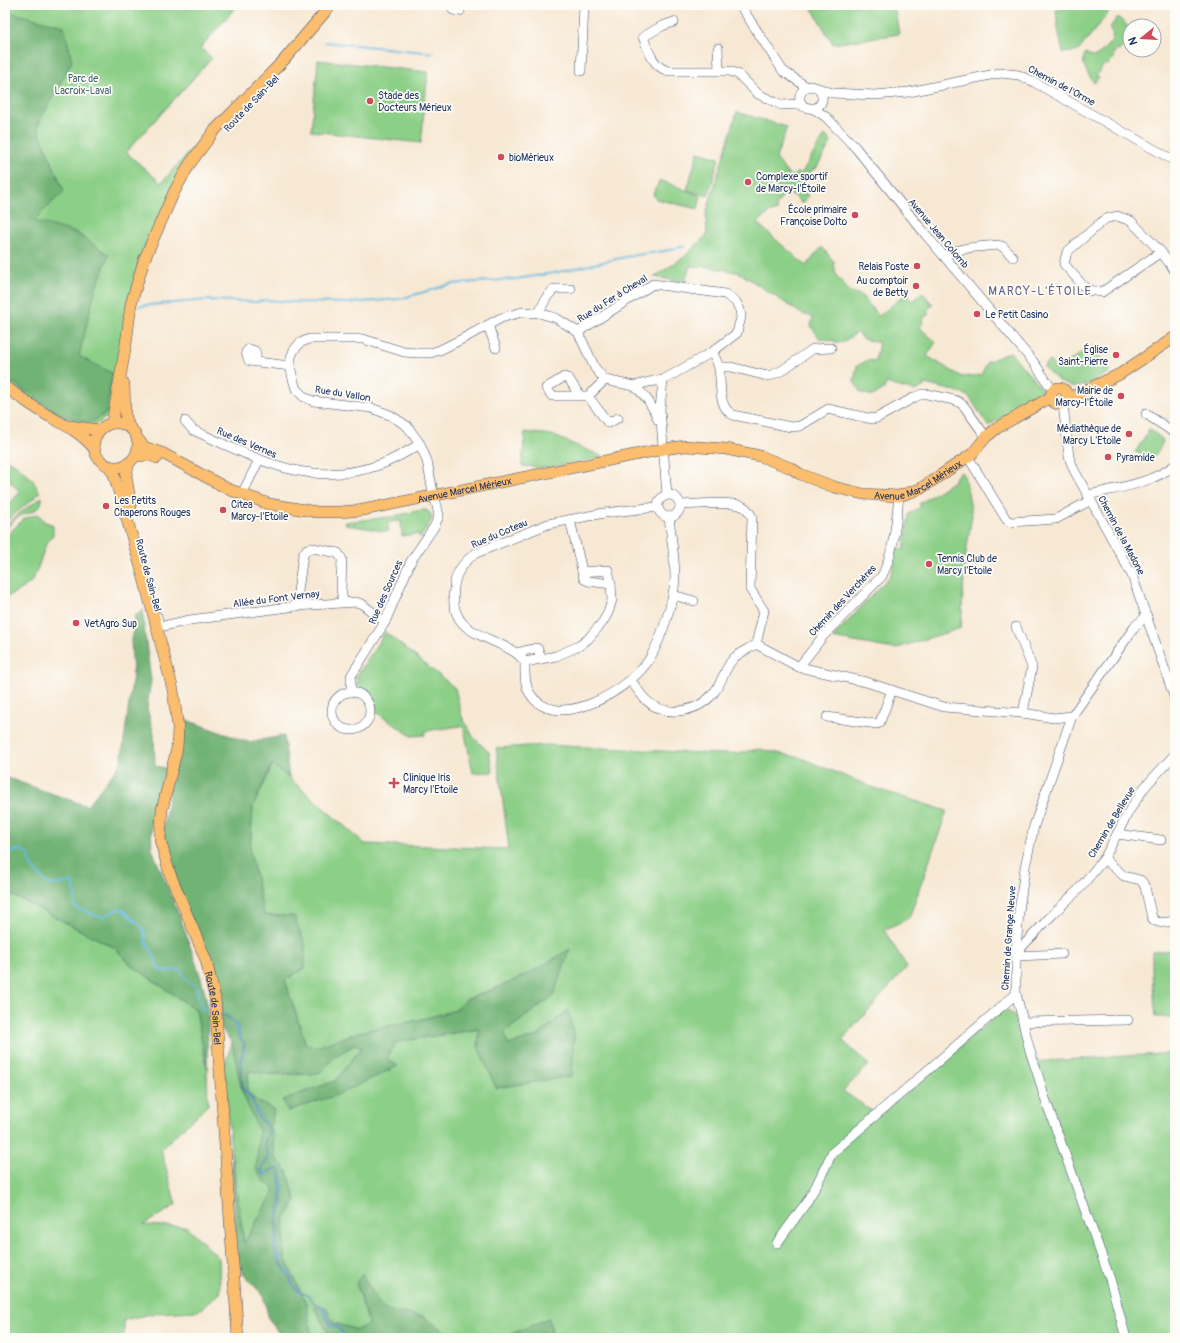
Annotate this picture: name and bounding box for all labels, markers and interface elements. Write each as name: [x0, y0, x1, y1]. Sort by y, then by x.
north arrow: [1122, 18, 1162, 58]
text: N: [1125, 35, 1140, 46]
street label: Chemin de l'Orme: [1026, 63, 1097, 109]
park label: Parc de Lacroix-Laval: [55, 73, 111, 97]
street label: Route de Sain-Bel: [222, 73, 282, 135]
place label: Stade des Docteurs Mérieux: [378, 90, 452, 114]
marker: Stade des Docteurs Mérieux: [365, 96, 375, 106]
marker: bioMérieux: [496, 152, 506, 162]
place label: bioMérieux: [509, 152, 554, 164]
place label: Complexe sportif de Marcy-l'Étoile: [756, 171, 828, 195]
marker: Complexe sportif de Marcy-l'Étoile: [743, 177, 753, 187]
street label: Avenue Jean Colomb: [905, 196, 971, 271]
place label: École primaire Françoise Dolto: [780, 203, 848, 228]
marker: École primaire Françoise Dolto: [850, 210, 860, 220]
place label: Relais Poste: [859, 261, 909, 273]
marker: Relais Poste: [912, 261, 922, 271]
street label: Rue du Fer à Cheval: [575, 272, 650, 325]
place label: Au comptoir de Betty: [856, 275, 909, 299]
marker: Au comptoir de Betty: [911, 281, 921, 291]
district label: MARCY-L'ÉTOILE: [988, 283, 1092, 299]
marker: Le Petit Casino: [972, 309, 982, 319]
place label: Le Petit Casino: [985, 309, 1049, 321]
place label: Église Saint-Pierre: [1058, 343, 1108, 368]
marker: Église Saint-Pierre: [1111, 350, 1121, 360]
street label: Rue du Vallon: [314, 384, 372, 404]
place label: Mairie de Marcy-l'Étoile: [1056, 385, 1113, 409]
marker: Mairie de Marcy-l'Étoile: [1116, 391, 1126, 401]
place label: Médiathèque de Marcy L'Etoile: [1057, 423, 1121, 447]
street label: Rue des Vernes: [215, 425, 279, 461]
marker: Médiathèque de Marcy L'Etoile: [1124, 429, 1134, 439]
marker: Pyramide: [1103, 452, 1113, 462]
place label: Pyramide: [1116, 452, 1155, 464]
street label: Avenue Marcel Mérieux: [874, 458, 964, 503]
street label: Avenue Marcel Mérieux: [416, 475, 513, 506]
street label: Chemin de la Madone: [1095, 494, 1147, 577]
place label: Les Petits Chaperons Rouges: [114, 495, 191, 519]
place label: Citea Marcy-l'Etoile: [231, 499, 288, 523]
marker: Les Petits Chaperons Rouges: [101, 501, 111, 511]
marker: Citea Marcy-l'Etoile: [218, 505, 228, 515]
street label: Rue du Coteau: [469, 517, 529, 551]
street label: Route de Sain-Bel: [133, 538, 163, 613]
place label: Tennis Club de Marcy l'Etoile: [937, 553, 997, 577]
street label: Rue des Sources: [366, 558, 406, 626]
marker: Tennis Club de Marcy l'Etoile: [924, 559, 934, 569]
street label: Chemin des Verchères: [807, 562, 879, 639]
street label: Allée du Font Vernay: [232, 588, 321, 610]
marker: VetAgro Sup: [71, 618, 81, 628]
place label: VetAgro Sup: [84, 618, 137, 630]
place label: Clinique Iris Marcy l'Etoile: [403, 772, 458, 796]
marker: Clinique Iris Marcy l'Etoile: [388, 777, 400, 789]
street label: Chemin de Bellevue: [1086, 785, 1138, 860]
street label: Chemin de Grange Neuve: [999, 885, 1019, 991]
street label: Route de Sain-Bel: [202, 970, 223, 1045]

